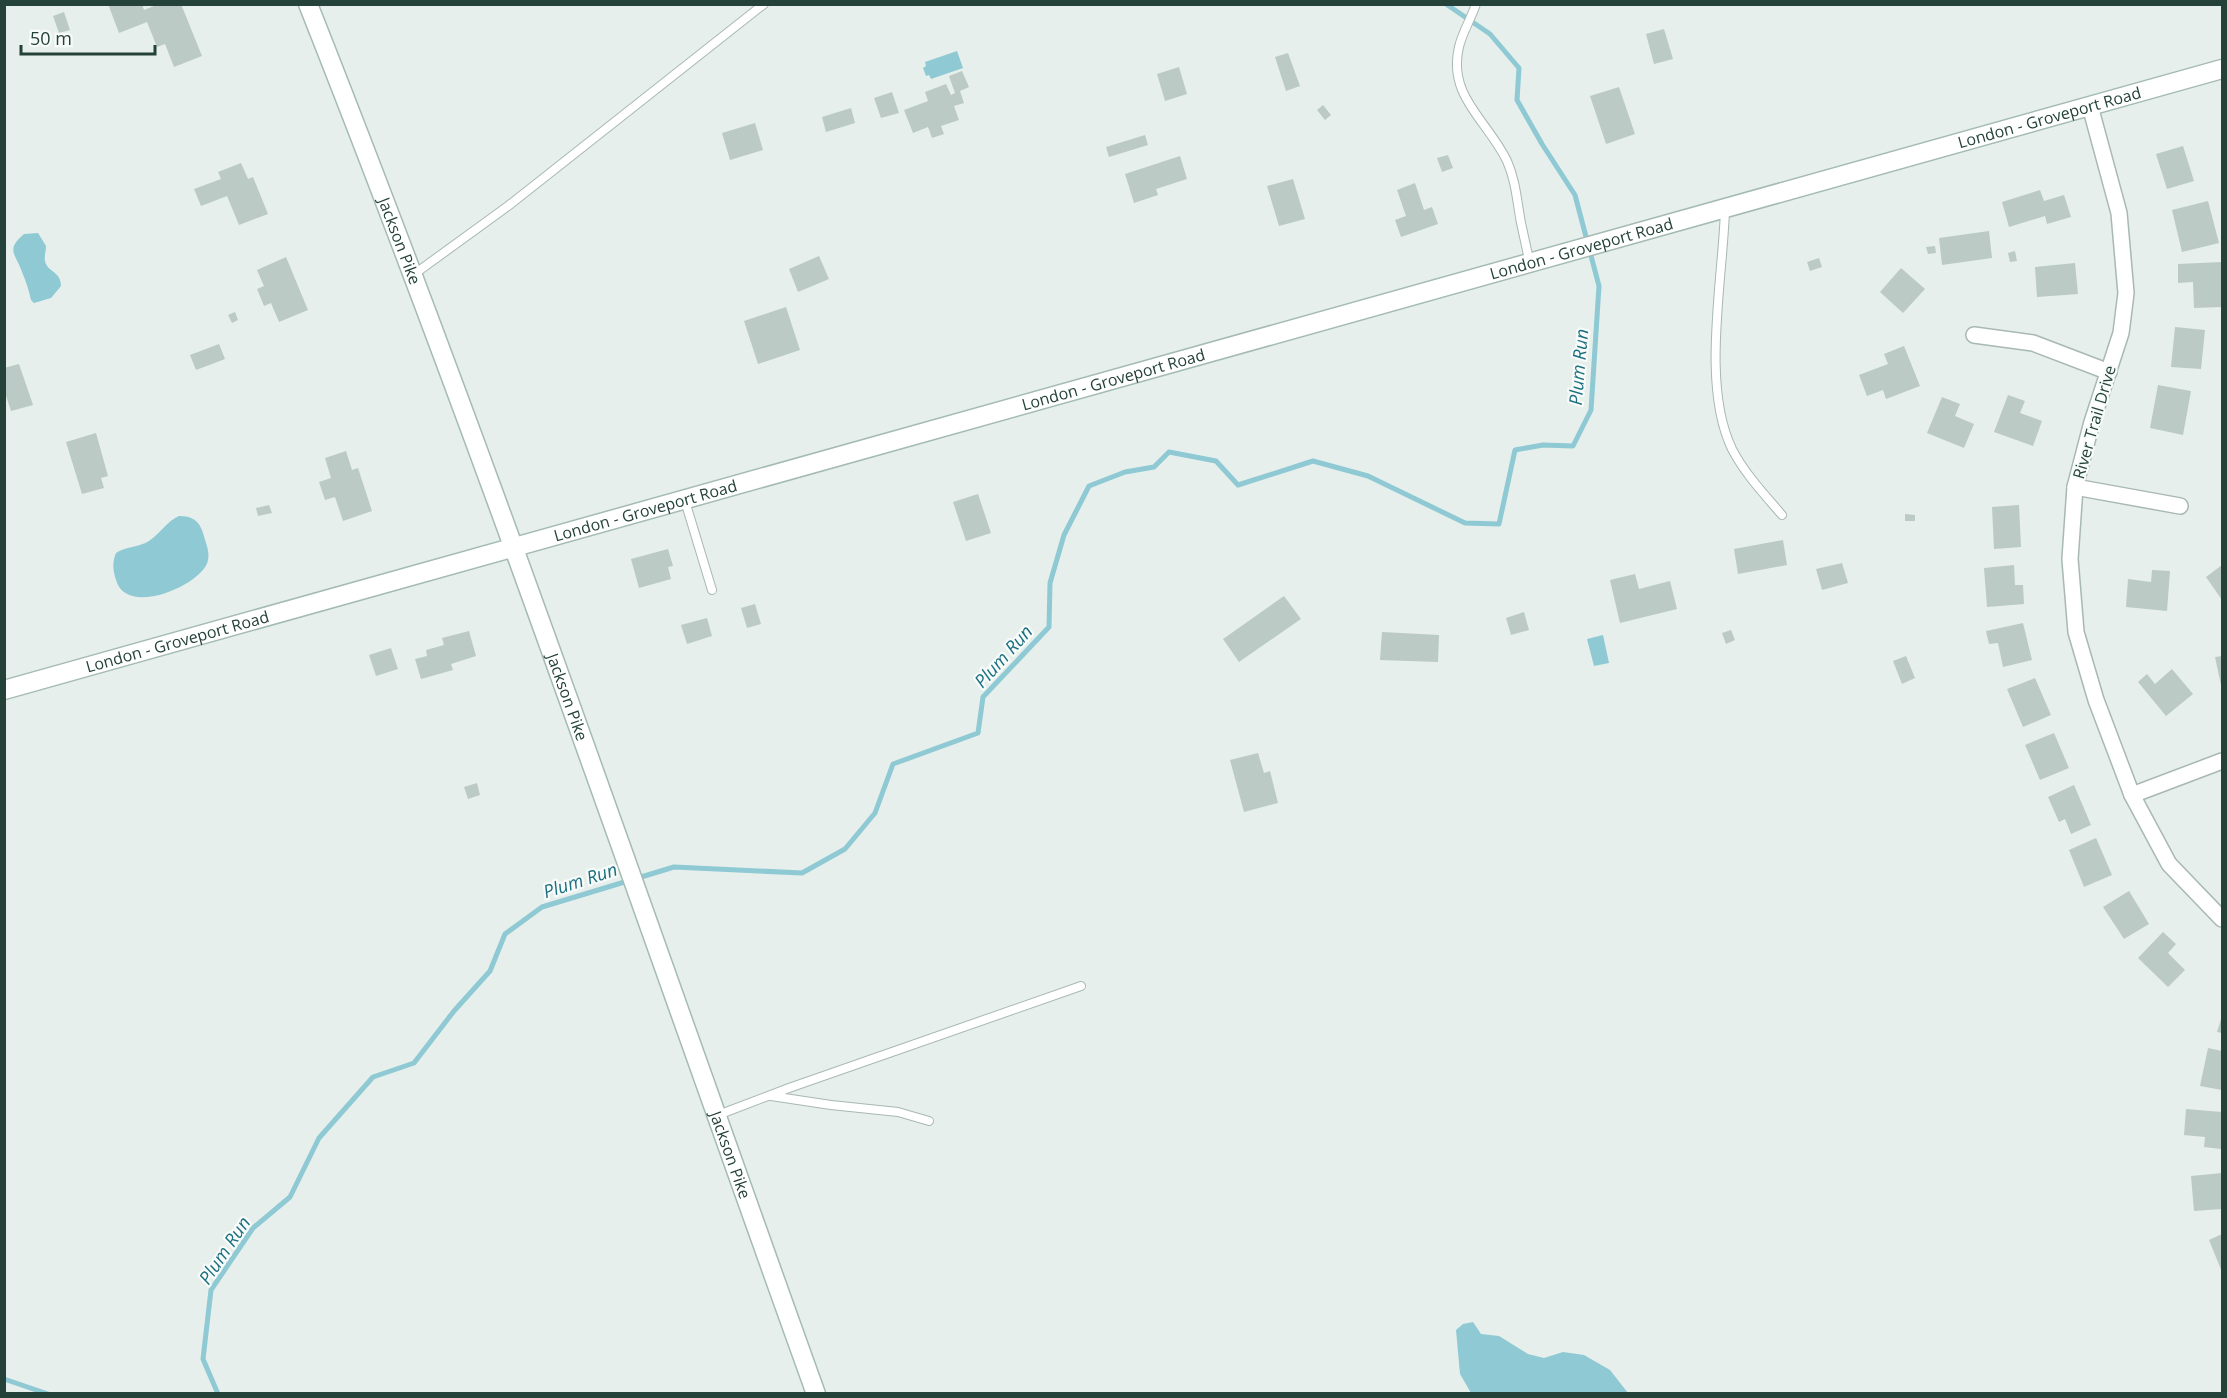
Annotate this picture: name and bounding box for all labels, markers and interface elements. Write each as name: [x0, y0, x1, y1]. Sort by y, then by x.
scale bar: [21, 18, 154, 56]
text: 50 m: [30, 26, 72, 50]
street label: London - Groveport Road: [1955, 81, 2143, 153]
street label: Jackson Pike: [373, 192, 426, 288]
street label: London - Groveport Road: [1487, 212, 1675, 284]
water label: Plum Run: [1563, 328, 1593, 406]
street label: London - Groveport Road: [1019, 343, 1207, 416]
street label: River Trail Drive: [2067, 363, 2121, 481]
street label: London - Groveport Road: [551, 474, 739, 547]
street label: London - Groveport Road: [83, 605, 271, 678]
water label: Plum Run: [968, 620, 1038, 692]
street label: Jackson Pike: [541, 648, 593, 744]
water label: Plum Run: [540, 857, 620, 903]
street label: Jackson Pike: [704, 1106, 756, 1202]
water label: Plum Run: [193, 1212, 255, 1288]

